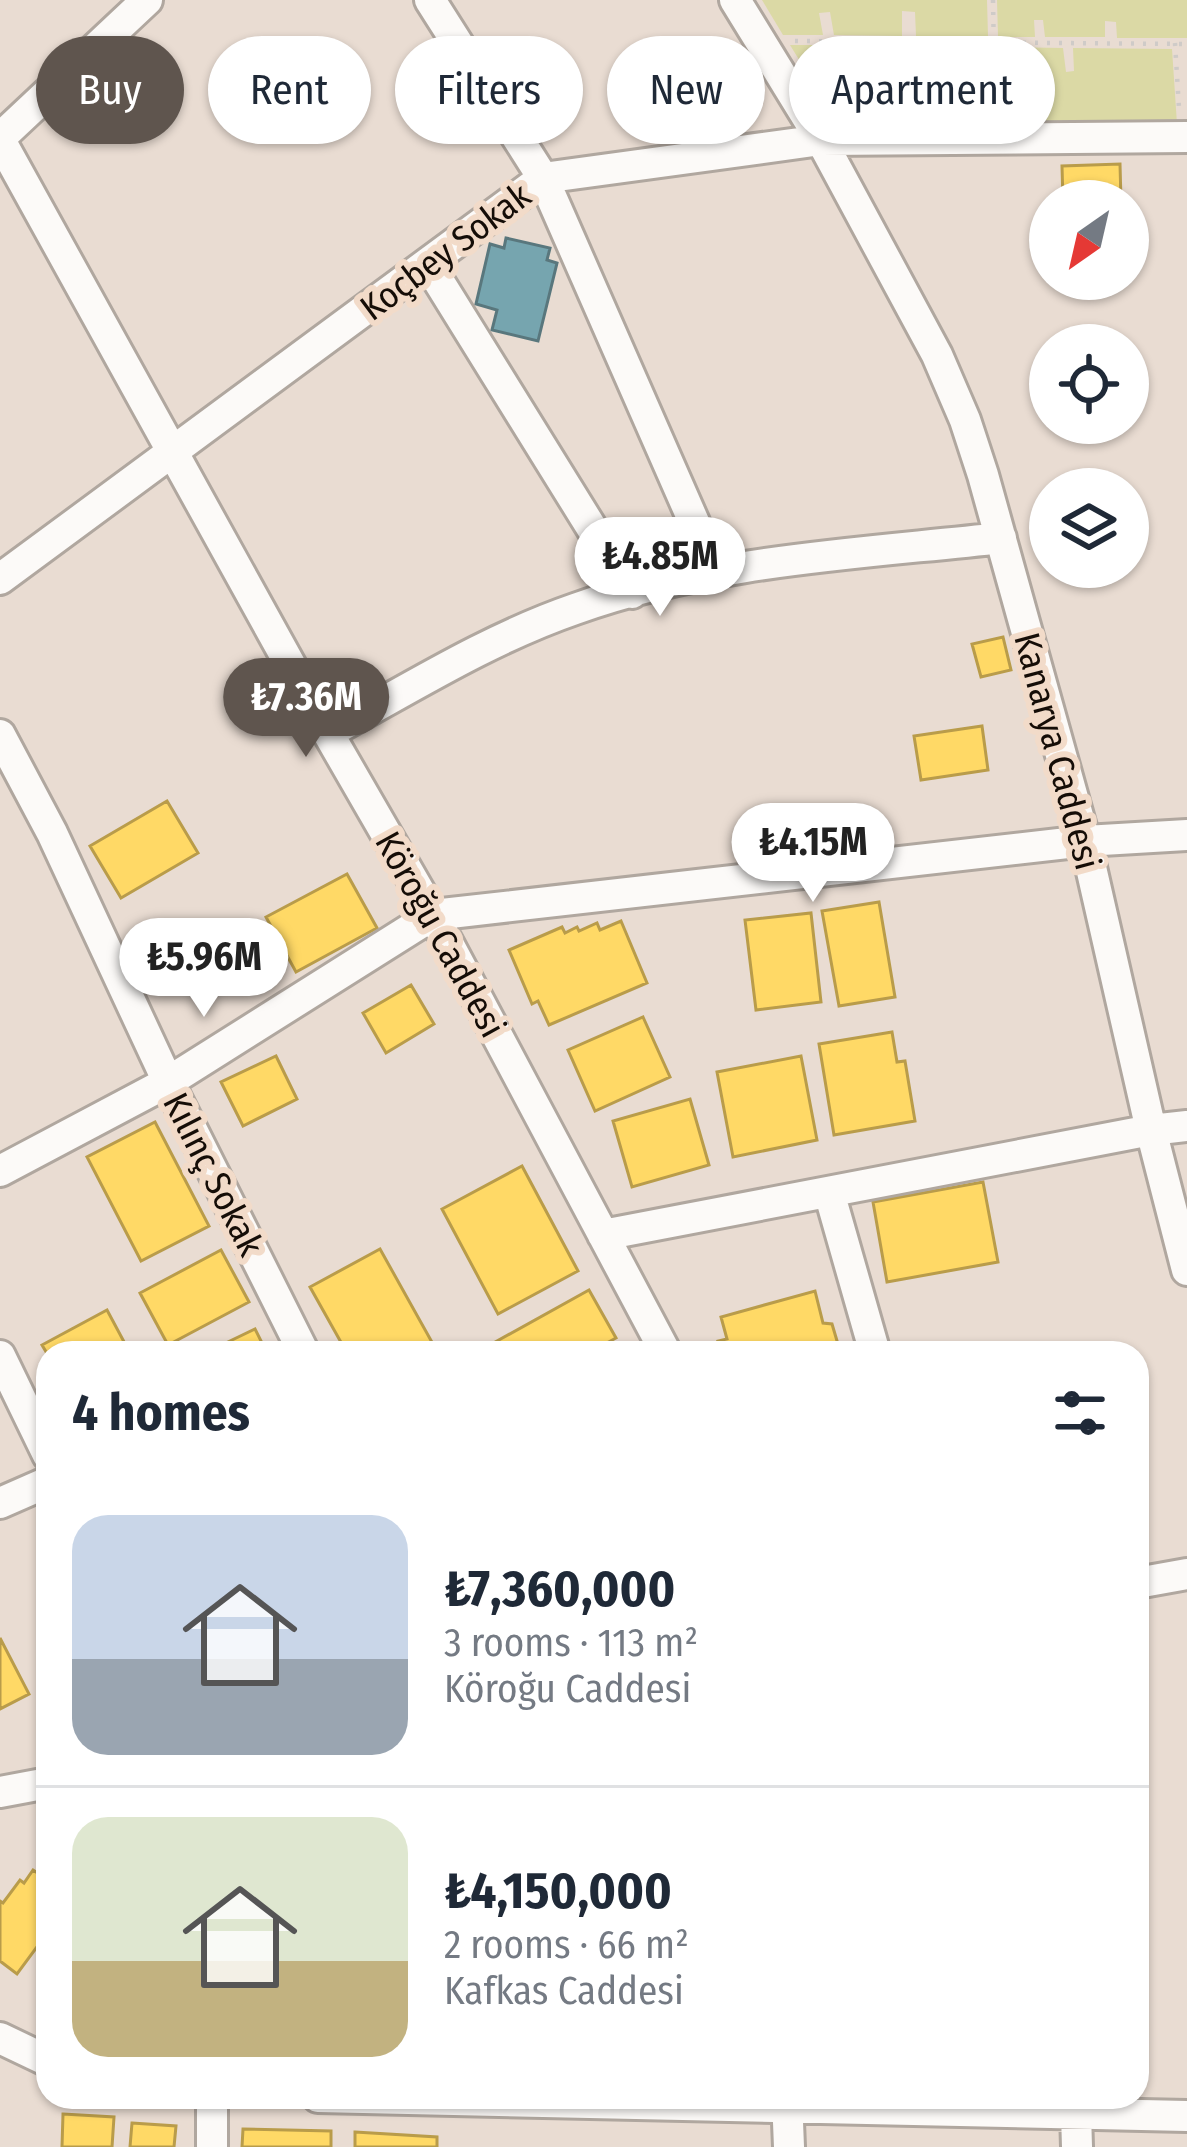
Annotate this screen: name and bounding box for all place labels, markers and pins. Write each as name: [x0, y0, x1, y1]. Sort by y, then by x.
pin: ₺4.85M: [562, 517, 758, 619]
pin: ₺7.36M: [208, 658, 404, 760]
pin: ₺4.15M: [715, 803, 911, 905]
pin: ₺5.96M: [106, 918, 302, 1020]

